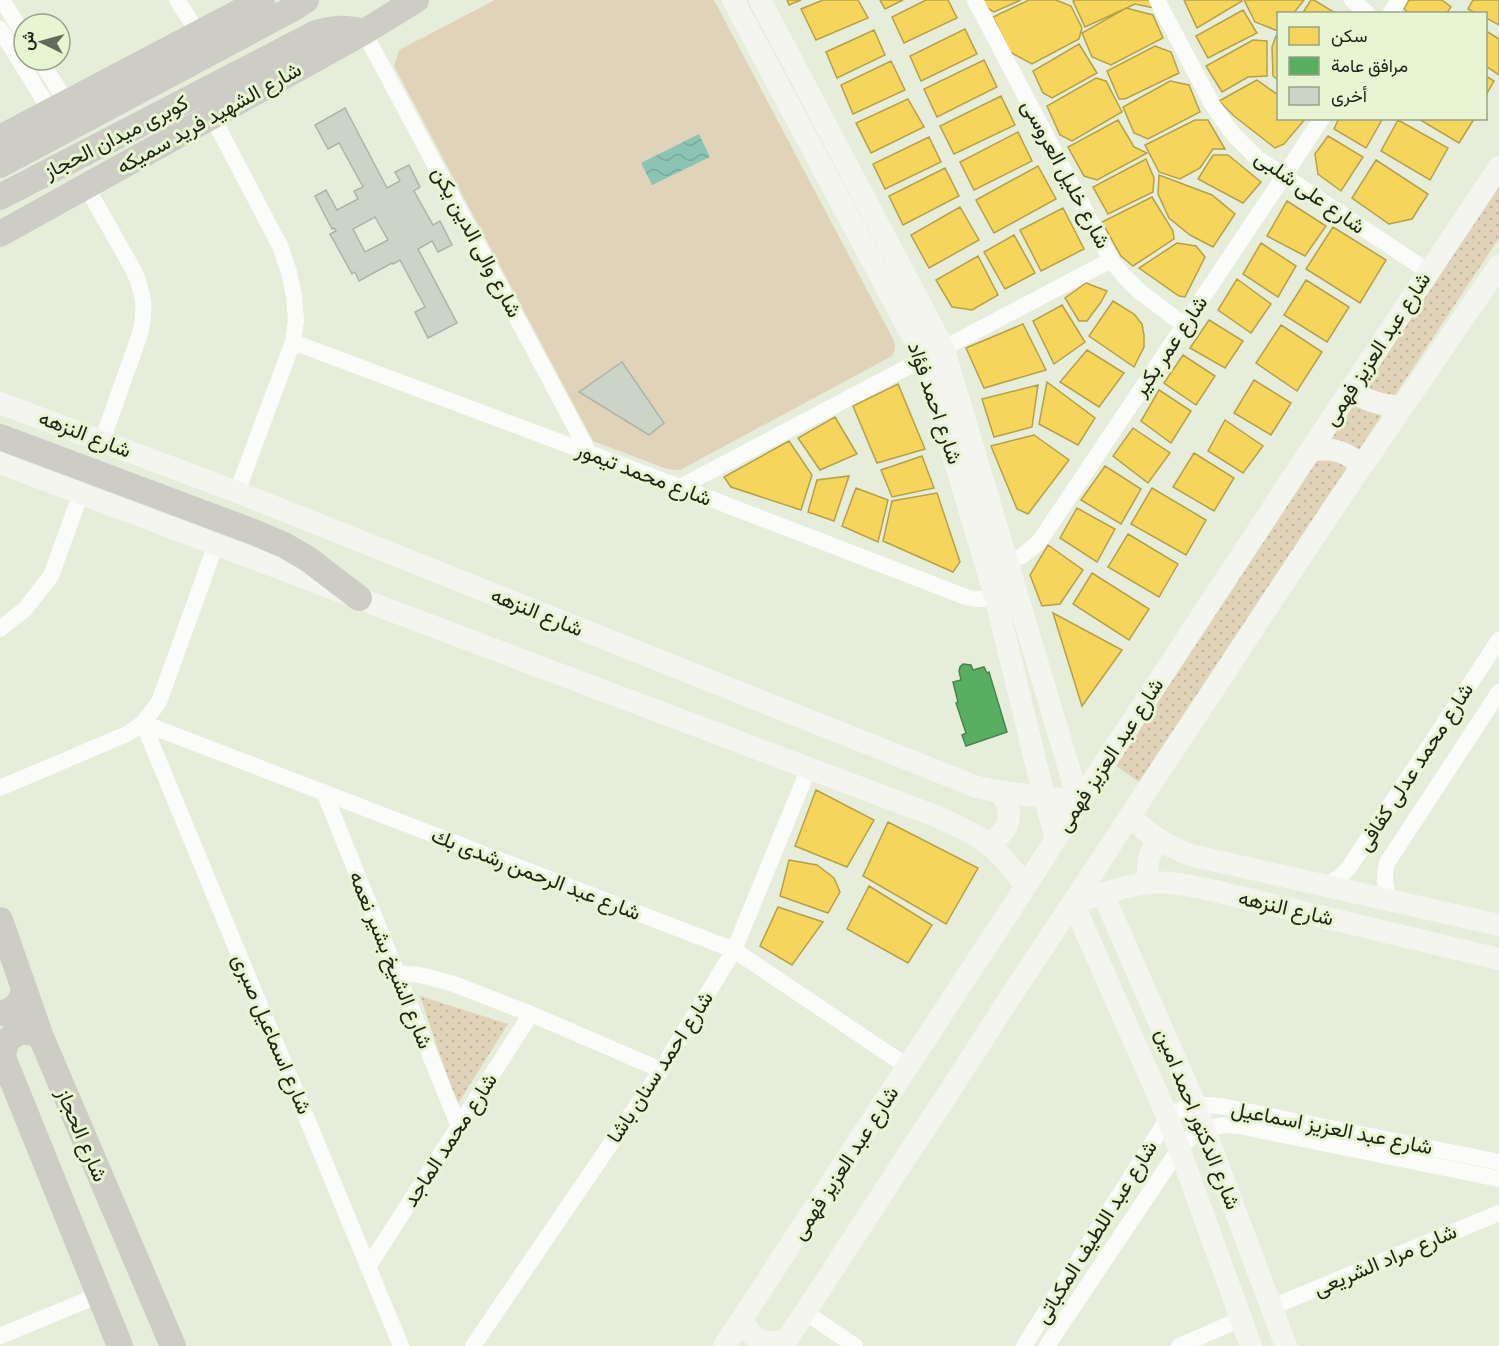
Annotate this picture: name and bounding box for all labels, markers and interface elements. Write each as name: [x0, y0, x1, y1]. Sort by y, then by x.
north arrow: [12, 12, 72, 72]
legend: [1277, 12, 1487, 120]
text: سكن: [1331, 24, 1367, 47]
text: ش: [16, 30, 38, 51]
text: مرافق عامة: [1331, 54, 1408, 77]
street label: شارع الشهيد فريد سميكه: [111, 55, 307, 181]
text: أخرى: [1331, 84, 1367, 107]
street label: كوبرى ميدان الحجاز: [38, 89, 192, 185]
street label: شارع خليل العروسى: [1015, 95, 1117, 253]
street label: شارع على شلبى: [1249, 144, 1371, 240]
street label: شارع والى الدين يكن: [425, 162, 529, 322]
street label: شارع عبد العزيز فهمى: [1317, 267, 1437, 431]
street label: شارع عمر بكير: [1125, 290, 1214, 403]
street label: شارع احمد فؤاد: [901, 338, 969, 468]
street label: شارع النزهه: [35, 404, 135, 464]
street label: شارع محمد تيمور: [571, 435, 716, 513]
street label: شارع النزهه: [487, 581, 587, 643]
street label: شارع عبد العزيز فهمى: [1050, 673, 1170, 837]
street label: شارع محمد عدلى كفافى: [1350, 677, 1480, 857]
street label: شارع عبد الرحمن رشدى بك: [427, 821, 645, 927]
street label: شارع الشيخ بشير نعمه: [343, 867, 439, 1053]
street label: شارع النزهه: [1236, 883, 1336, 933]
street label: شارع اسماعيل صبرى: [226, 950, 318, 1118]
street label: شارع احمد سنان باشا: [600, 986, 720, 1148]
street label: شارع الدكتور احمد امين: [1149, 1024, 1247, 1214]
street label: شارع محمد الماجد: [396, 1068, 504, 1212]
street label: شارع عبد العزيز فهمى: [785, 1081, 905, 1245]
street label: شارع الحجاز: [49, 1083, 114, 1186]
street label: شارع عبد العزيز اسماعيل: [1229, 1095, 1435, 1161]
street label: شارع عبد اللطيف المكباتى: [1028, 1135, 1164, 1329]
street label: شارع مراد الشريعى: [1309, 1217, 1461, 1303]

